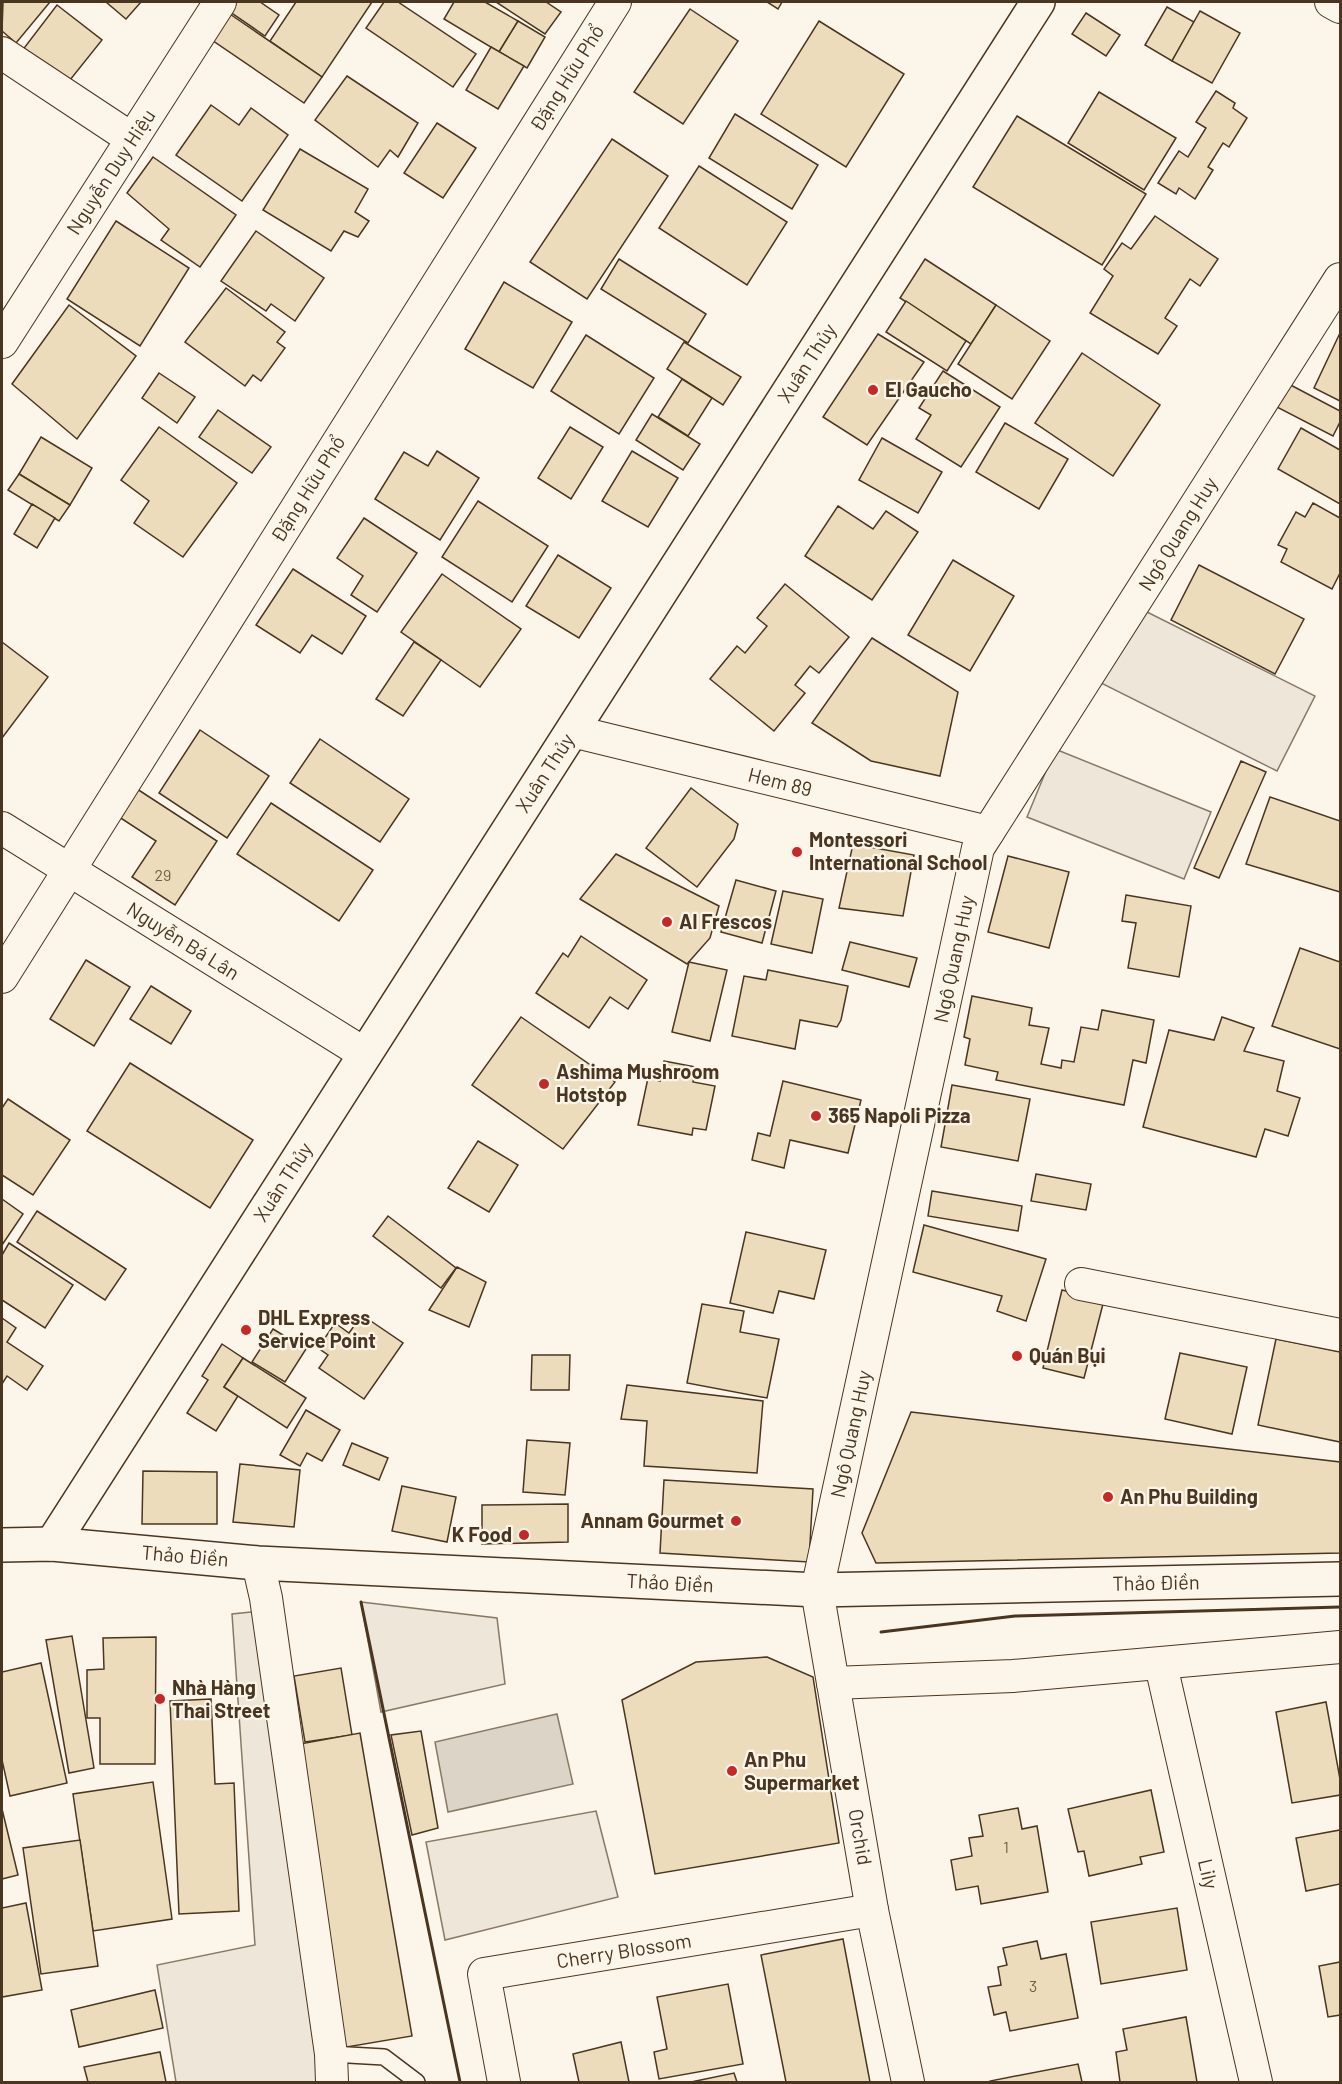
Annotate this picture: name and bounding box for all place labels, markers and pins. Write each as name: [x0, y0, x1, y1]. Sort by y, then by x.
place label: El Gaucho: [885, 377, 972, 401]
marker: El Gaucho: [866, 383, 880, 397]
place label: Montessori International School: [809, 827, 987, 874]
marker: Montessori International School: [790, 845, 804, 859]
place label: Al Frescos: [679, 909, 772, 933]
marker: Al Frescos: [660, 915, 674, 929]
place label: Ashima Mushroom Hotstop: [556, 1059, 719, 1106]
marker: Ashima Mushroom Hotstop: [537, 1077, 551, 1091]
place label: 365 Napoli Pizza: [828, 1103, 971, 1127]
marker: 365 Napoli Pizza: [809, 1109, 823, 1123]
place label: DHL Express Service Point: [258, 1305, 376, 1352]
marker: DHL Express Service Point: [239, 1323, 253, 1337]
place label: Quán Bụi: [1029, 1343, 1106, 1367]
marker: Quán Bụi: [1010, 1349, 1024, 1363]
place label: An Phu Building: [1120, 1484, 1258, 1508]
marker: An Phu Building: [1101, 1490, 1115, 1504]
place label: Annam Gourmet: [581, 1508, 724, 1532]
marker: Annam Gourmet: [729, 1514, 743, 1528]
place label: K Food: [452, 1522, 512, 1546]
marker: K Food: [517, 1528, 531, 1542]
place label: Nhà Hàng Thai Street: [172, 1675, 270, 1722]
marker: Nhà Hàng Thai Street: [153, 1692, 167, 1706]
place label: An Phu Supermarket: [744, 1747, 860, 1794]
marker: An Phu Supermarket: [725, 1764, 739, 1778]

